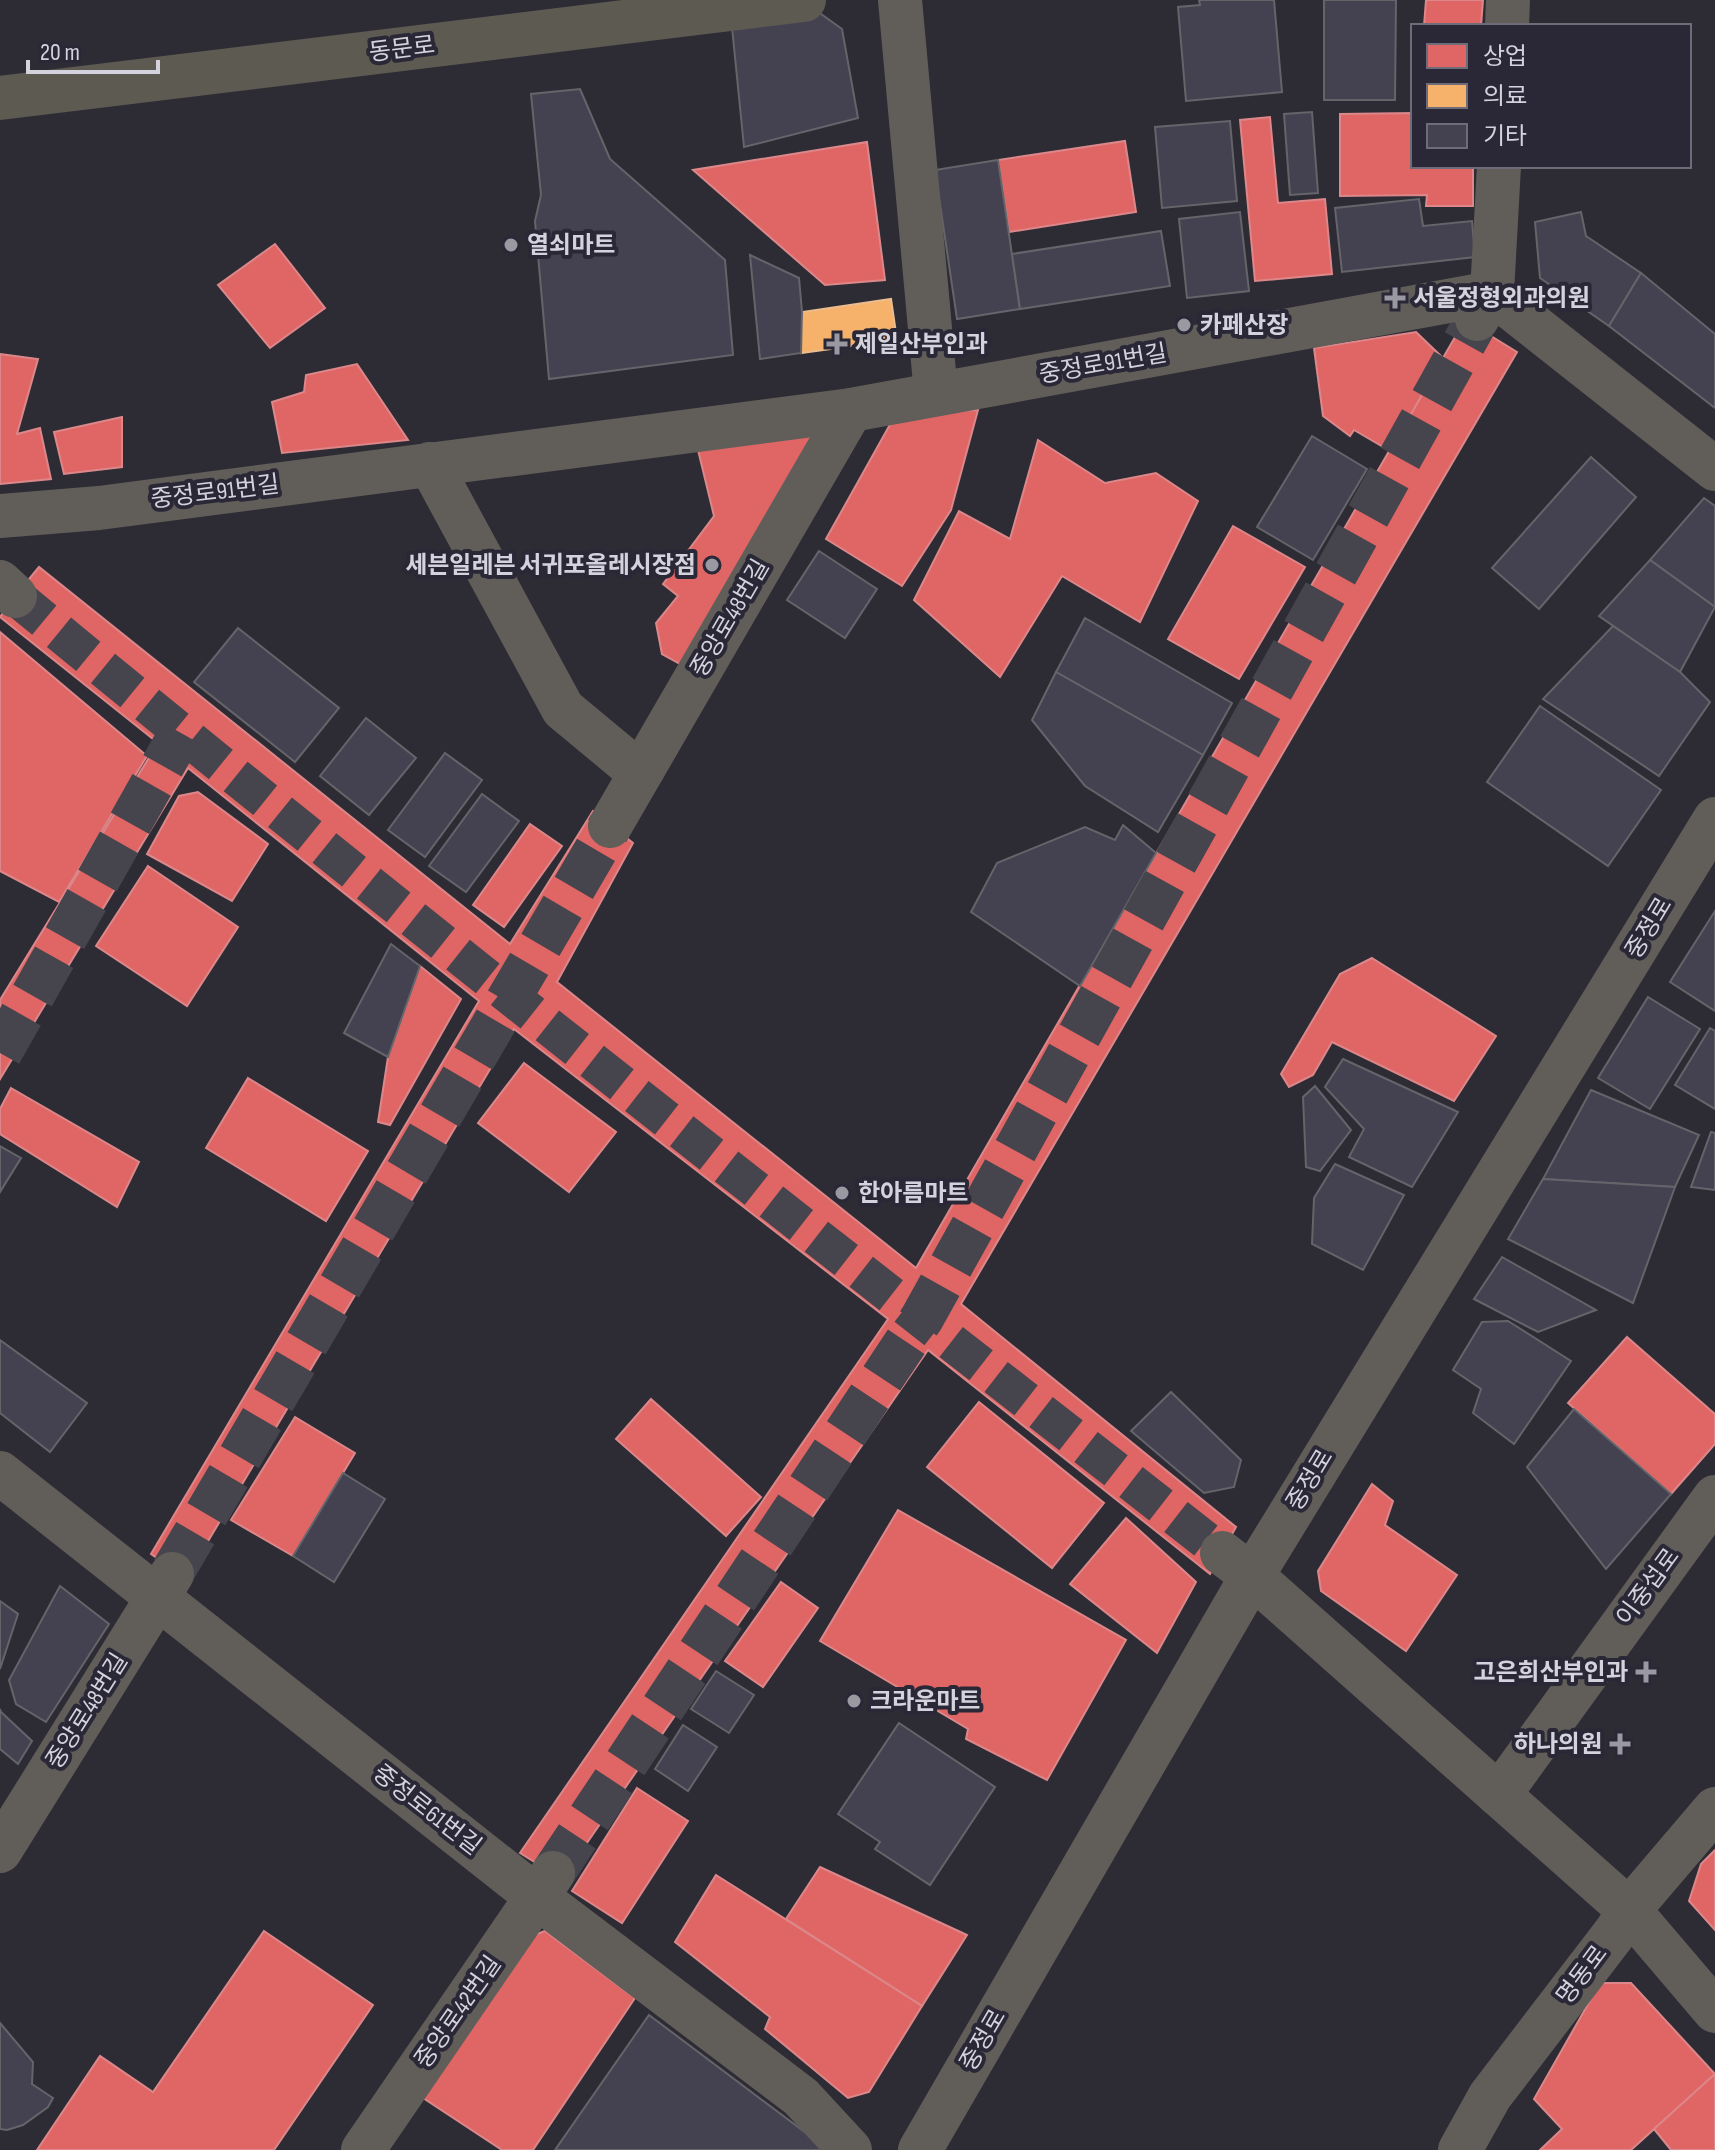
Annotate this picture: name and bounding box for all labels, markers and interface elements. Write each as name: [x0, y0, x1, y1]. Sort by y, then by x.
scale bar: [28, 24, 158, 74]
legend: [1411, 24, 1691, 168]
street label: 동문로: [367, 31, 437, 67]
text: 20 m: [40, 38, 80, 67]
text: 상업: [1483, 42, 1527, 71]
text: 의료: [1483, 82, 1527, 111]
text: 기타: [1483, 122, 1527, 151]
place label: 열쇠마트: [527, 231, 615, 260]
marker: 열쇠마트: [502, 236, 520, 254]
place label: 서울정형외과의원: [1413, 284, 1590, 313]
marker: 서울정형외과의원: [1384, 287, 1406, 309]
place label: 카페산장: [1200, 311, 1288, 340]
marker: 카페산장: [1175, 316, 1193, 334]
place label: 제일산부인과: [855, 330, 987, 359]
marker: 제일산부인과: [826, 333, 848, 355]
street label: 중정로91번길: [1037, 338, 1169, 390]
street label: 중정로91번길: [149, 470, 281, 514]
place label: 세븐일레븐 서귀포올레시장점: [405, 551, 696, 580]
street label: 중앙로48번길: [685, 554, 775, 682]
marker: 세븐일레븐 서귀포올레시장점: [703, 556, 721, 574]
street label: 중정로: [1620, 892, 1678, 964]
place label: 한아름마트: [858, 1179, 968, 1208]
marker: 한아름마트: [833, 1184, 851, 1202]
street label: 중정로: [1281, 1444, 1339, 1516]
street label: 이중섭로: [1610, 1543, 1686, 1631]
street label: 중앙로48번길: [40, 1648, 134, 1774]
place label: 고은희산부인과: [1473, 1658, 1628, 1687]
marker: 고은희산부인과: [1635, 1661, 1657, 1683]
place label: 크라운마트: [870, 1687, 980, 1716]
marker: 크라운마트: [845, 1692, 863, 1710]
place label: 하나의원: [1514, 1730, 1602, 1759]
marker: 하나의원: [1609, 1733, 1631, 1755]
street label: 중정로61번길: [367, 1759, 487, 1861]
street label: 명동로: [1550, 1940, 1614, 2010]
street label: 중앙로42번길: [409, 1950, 507, 2074]
street label: 중정로: [954, 2004, 1012, 2076]

